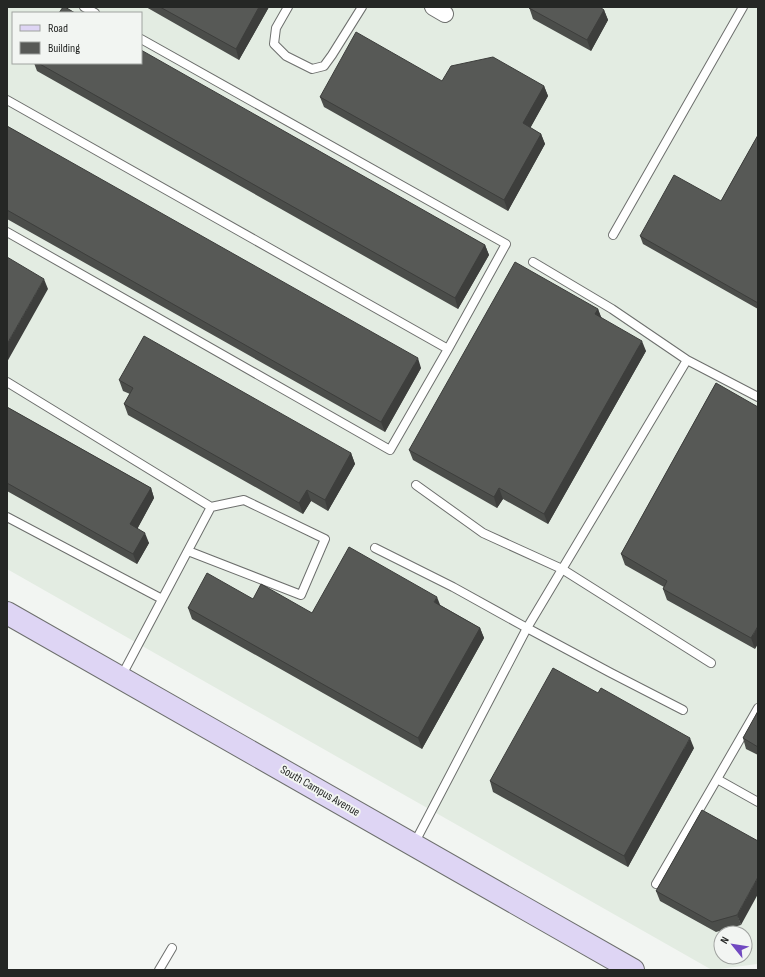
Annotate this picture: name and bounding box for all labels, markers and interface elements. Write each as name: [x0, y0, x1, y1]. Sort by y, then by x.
legend: [12, 12, 142, 64]
text: Road: [48, 21, 68, 36]
text: Building: [48, 41, 80, 56]
street label: South Campus Avenue: [278, 762, 363, 820]
north arrow: [713, 925, 753, 965]
text: N: [718, 934, 732, 946]

